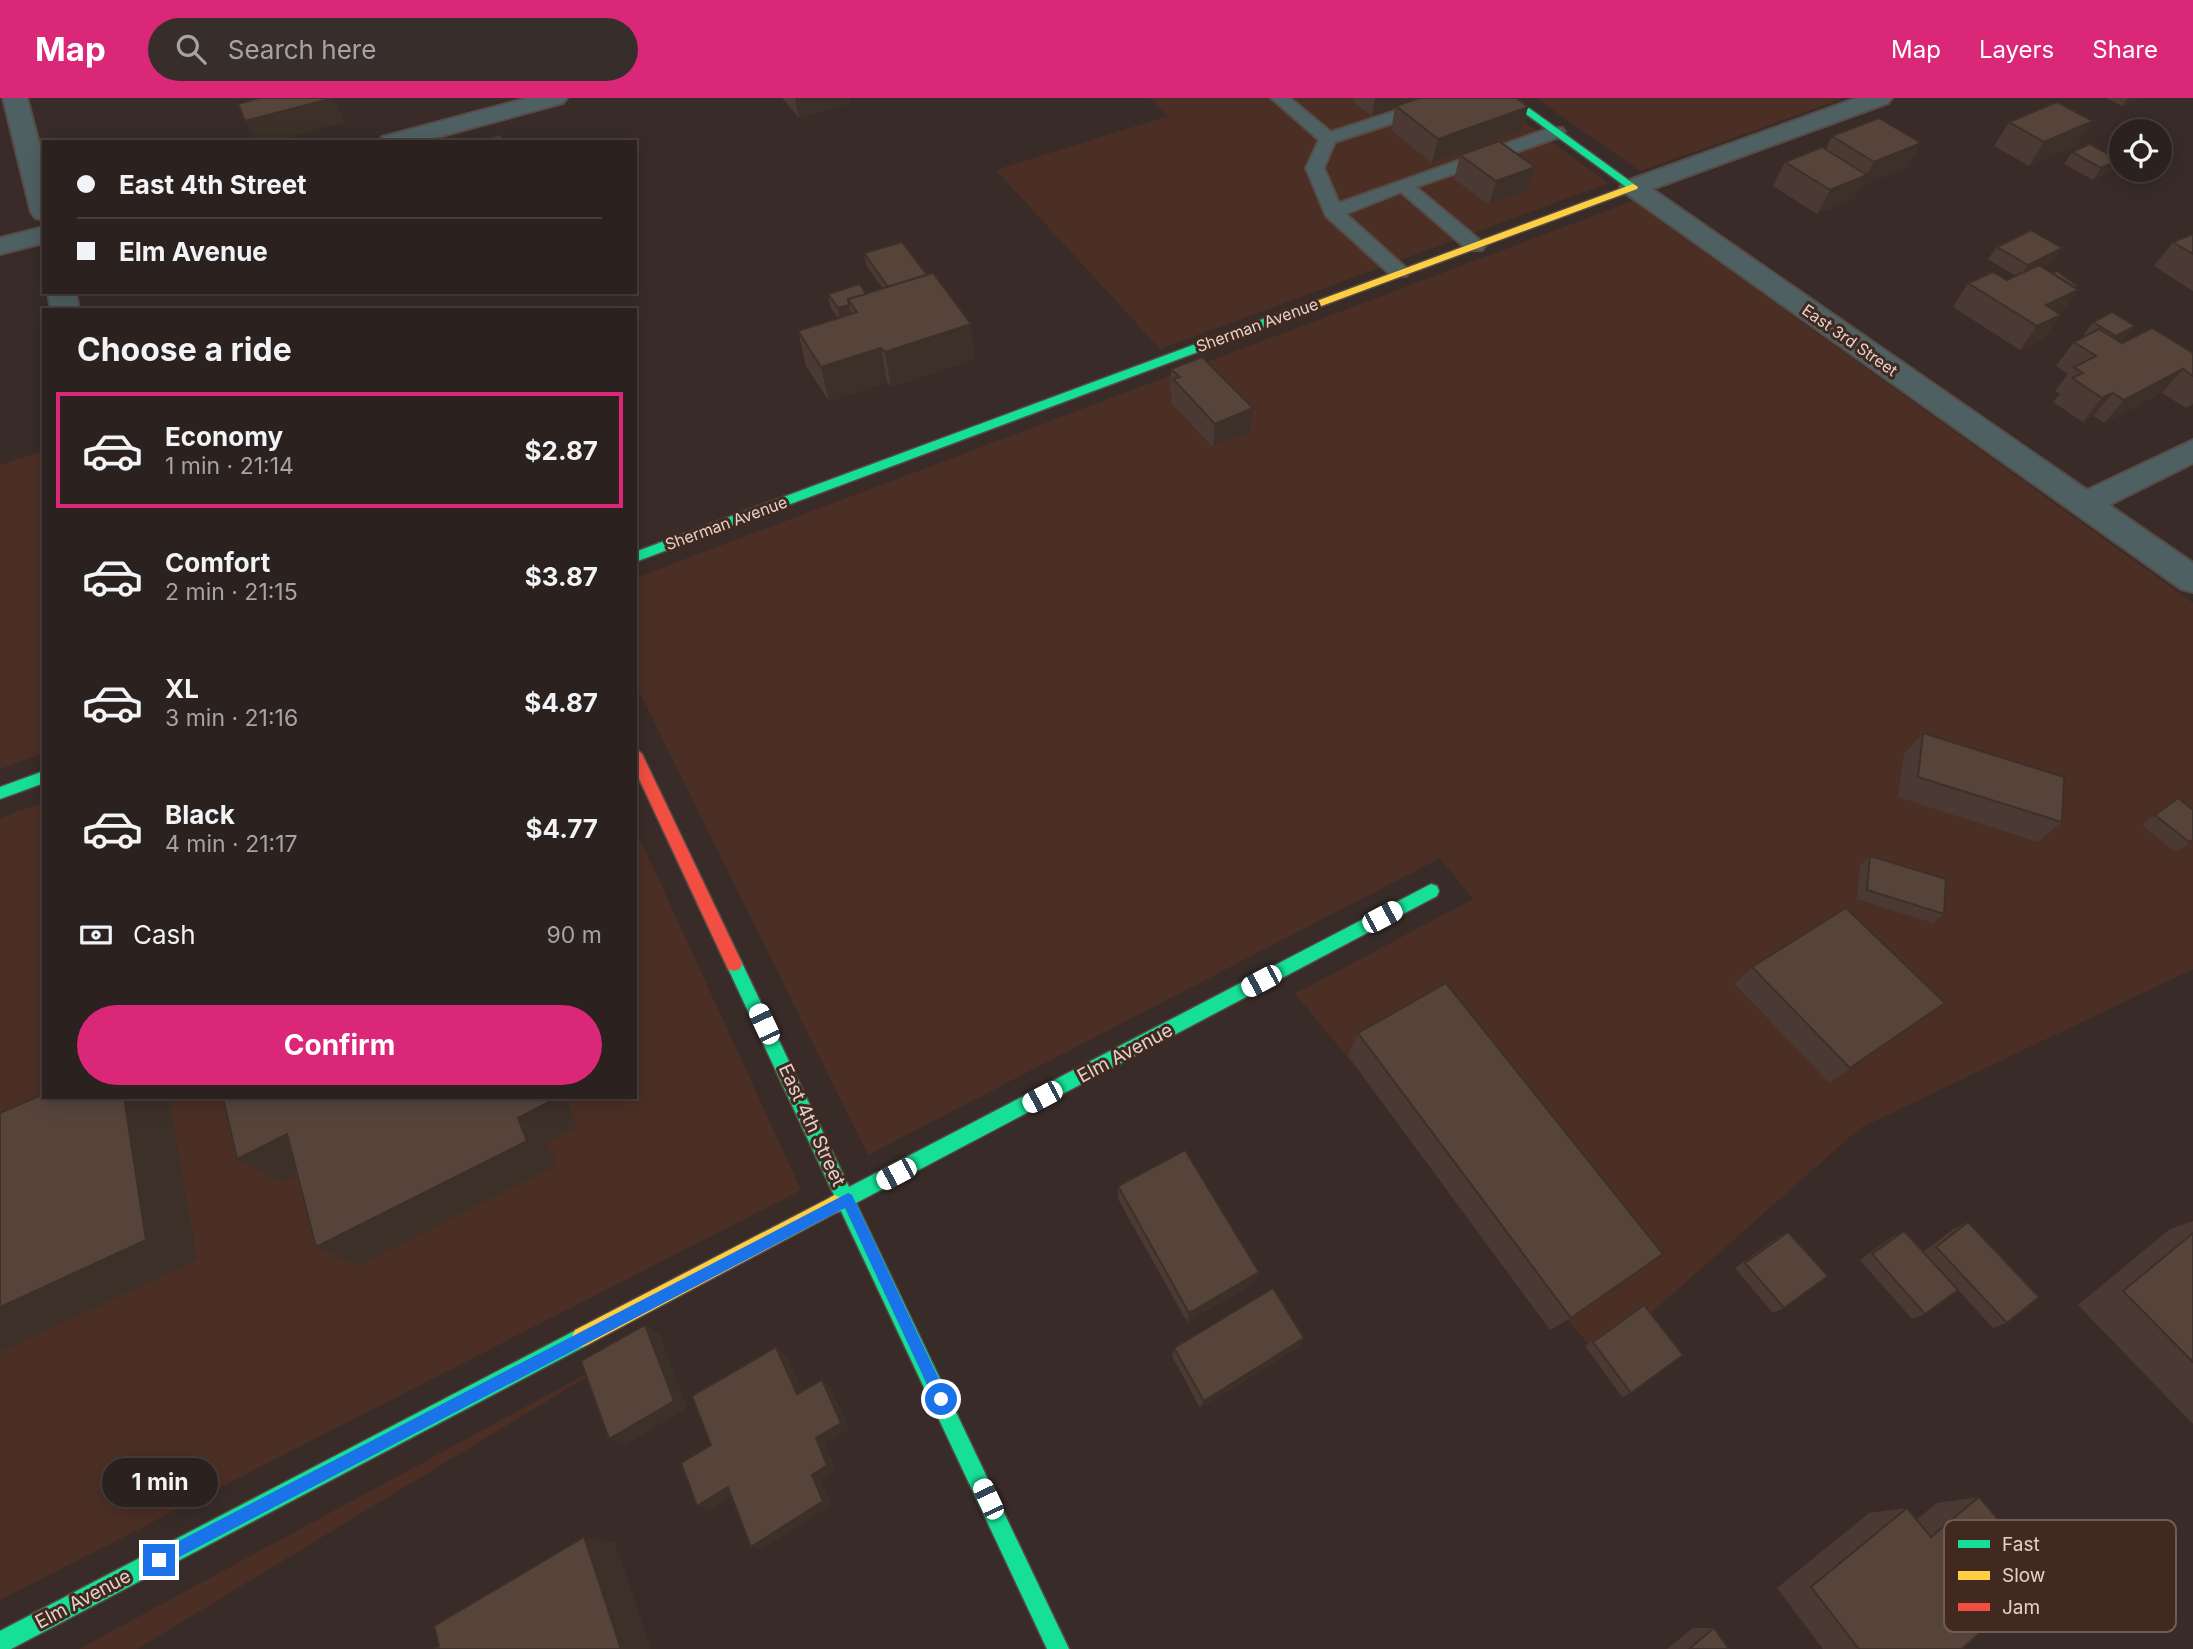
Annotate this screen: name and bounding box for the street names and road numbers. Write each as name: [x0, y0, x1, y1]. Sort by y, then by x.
street label: Sherman Avenue: [1193, 294, 1321, 356]
street label: East 3rd Street: [1798, 300, 1902, 380]
street label: Sherman Avenue: [662, 492, 790, 554]
street label: Elm Avenue: [1073, 1018, 1177, 1088]
street label: East 4th Street: [774, 1060, 850, 1190]
street label: Elm Avenue: [31, 1564, 135, 1634]

